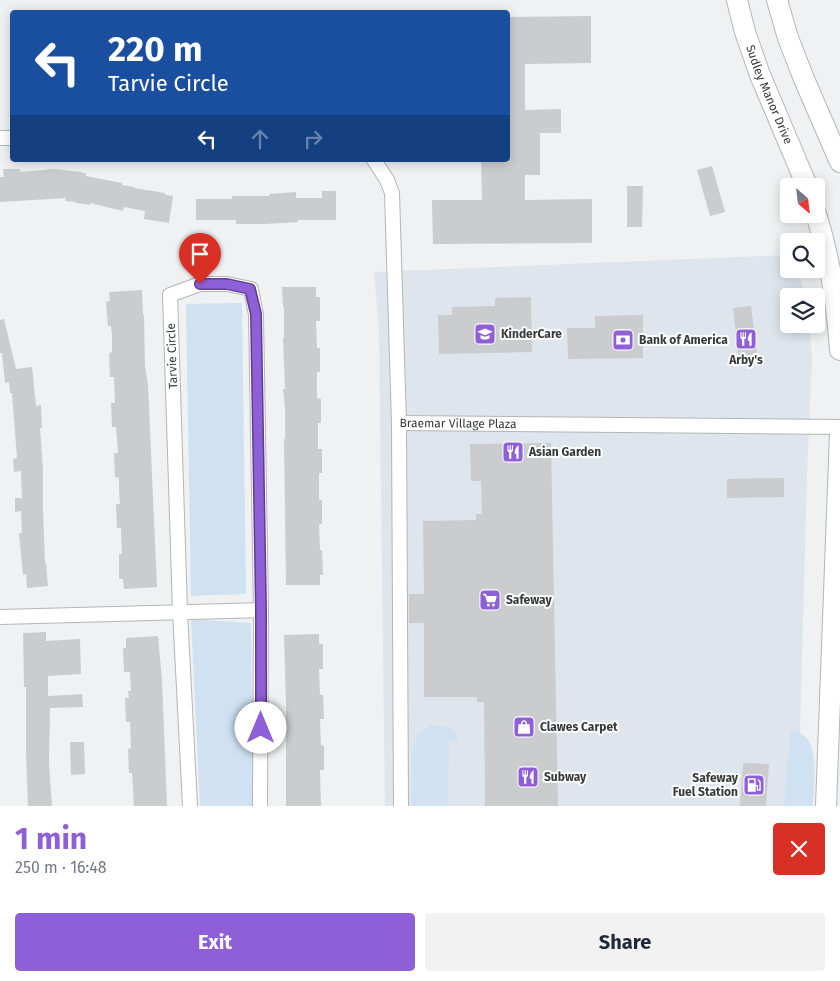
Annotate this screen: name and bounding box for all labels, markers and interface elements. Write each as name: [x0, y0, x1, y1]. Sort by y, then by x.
text: 220 m: [108, 28, 203, 70]
icon: left: [25, 30, 90, 95]
street label: Sudley Manor Drive: [743, 43, 795, 146]
text: Tarvie Circle: [108, 70, 229, 97]
icon: left: [193, 125, 221, 153]
icon: ahead: [246, 125, 274, 153]
icon: right: [299, 125, 327, 153]
north arrow: [780, 178, 825, 222]
map controls: [780, 178, 825, 333]
pin: [179, 233, 221, 284]
button: search: [780, 233, 825, 278]
icon: arrive: [186, 240, 214, 268]
button: layers: [780, 288, 825, 333]
school or university icon: KinderCare: [473, 322, 497, 346]
street label: Tarvie Circle: [164, 323, 180, 389]
place label: KinderCare: [501, 327, 562, 341]
restaurant icon: Arby's: [734, 327, 758, 351]
bank icon: Bank of America: [611, 328, 635, 352]
place label: Bank of America: [639, 333, 728, 347]
place label: Arby's: [728, 353, 763, 367]
street label: Braemar Village Plaza: [399, 416, 517, 431]
restaurant icon: Asian Garden: [501, 440, 525, 464]
place label: Asian Garden: [528, 445, 601, 459]
supermarket icon: Safeway: [478, 588, 502, 612]
place label: Safeway: [506, 593, 552, 607]
position arrow: [234, 701, 286, 753]
shop icon: Clawes Carpet: [512, 715, 536, 739]
place label: Clawes Carpet: [540, 720, 618, 734]
restaurant icon: Subway: [516, 765, 540, 789]
place label: Subway: [544, 770, 587, 784]
place label: Safeway Fuel Station: [673, 771, 739, 799]
fuel station icon: Safeway Fuel Station: [742, 773, 766, 797]
text: 1 min: [15, 821, 87, 857]
button: close: [773, 823, 825, 875]
text: 250 m · 16:48: [15, 858, 107, 877]
button: Exit: [15, 913, 415, 971]
button: Share: [425, 913, 825, 971]

